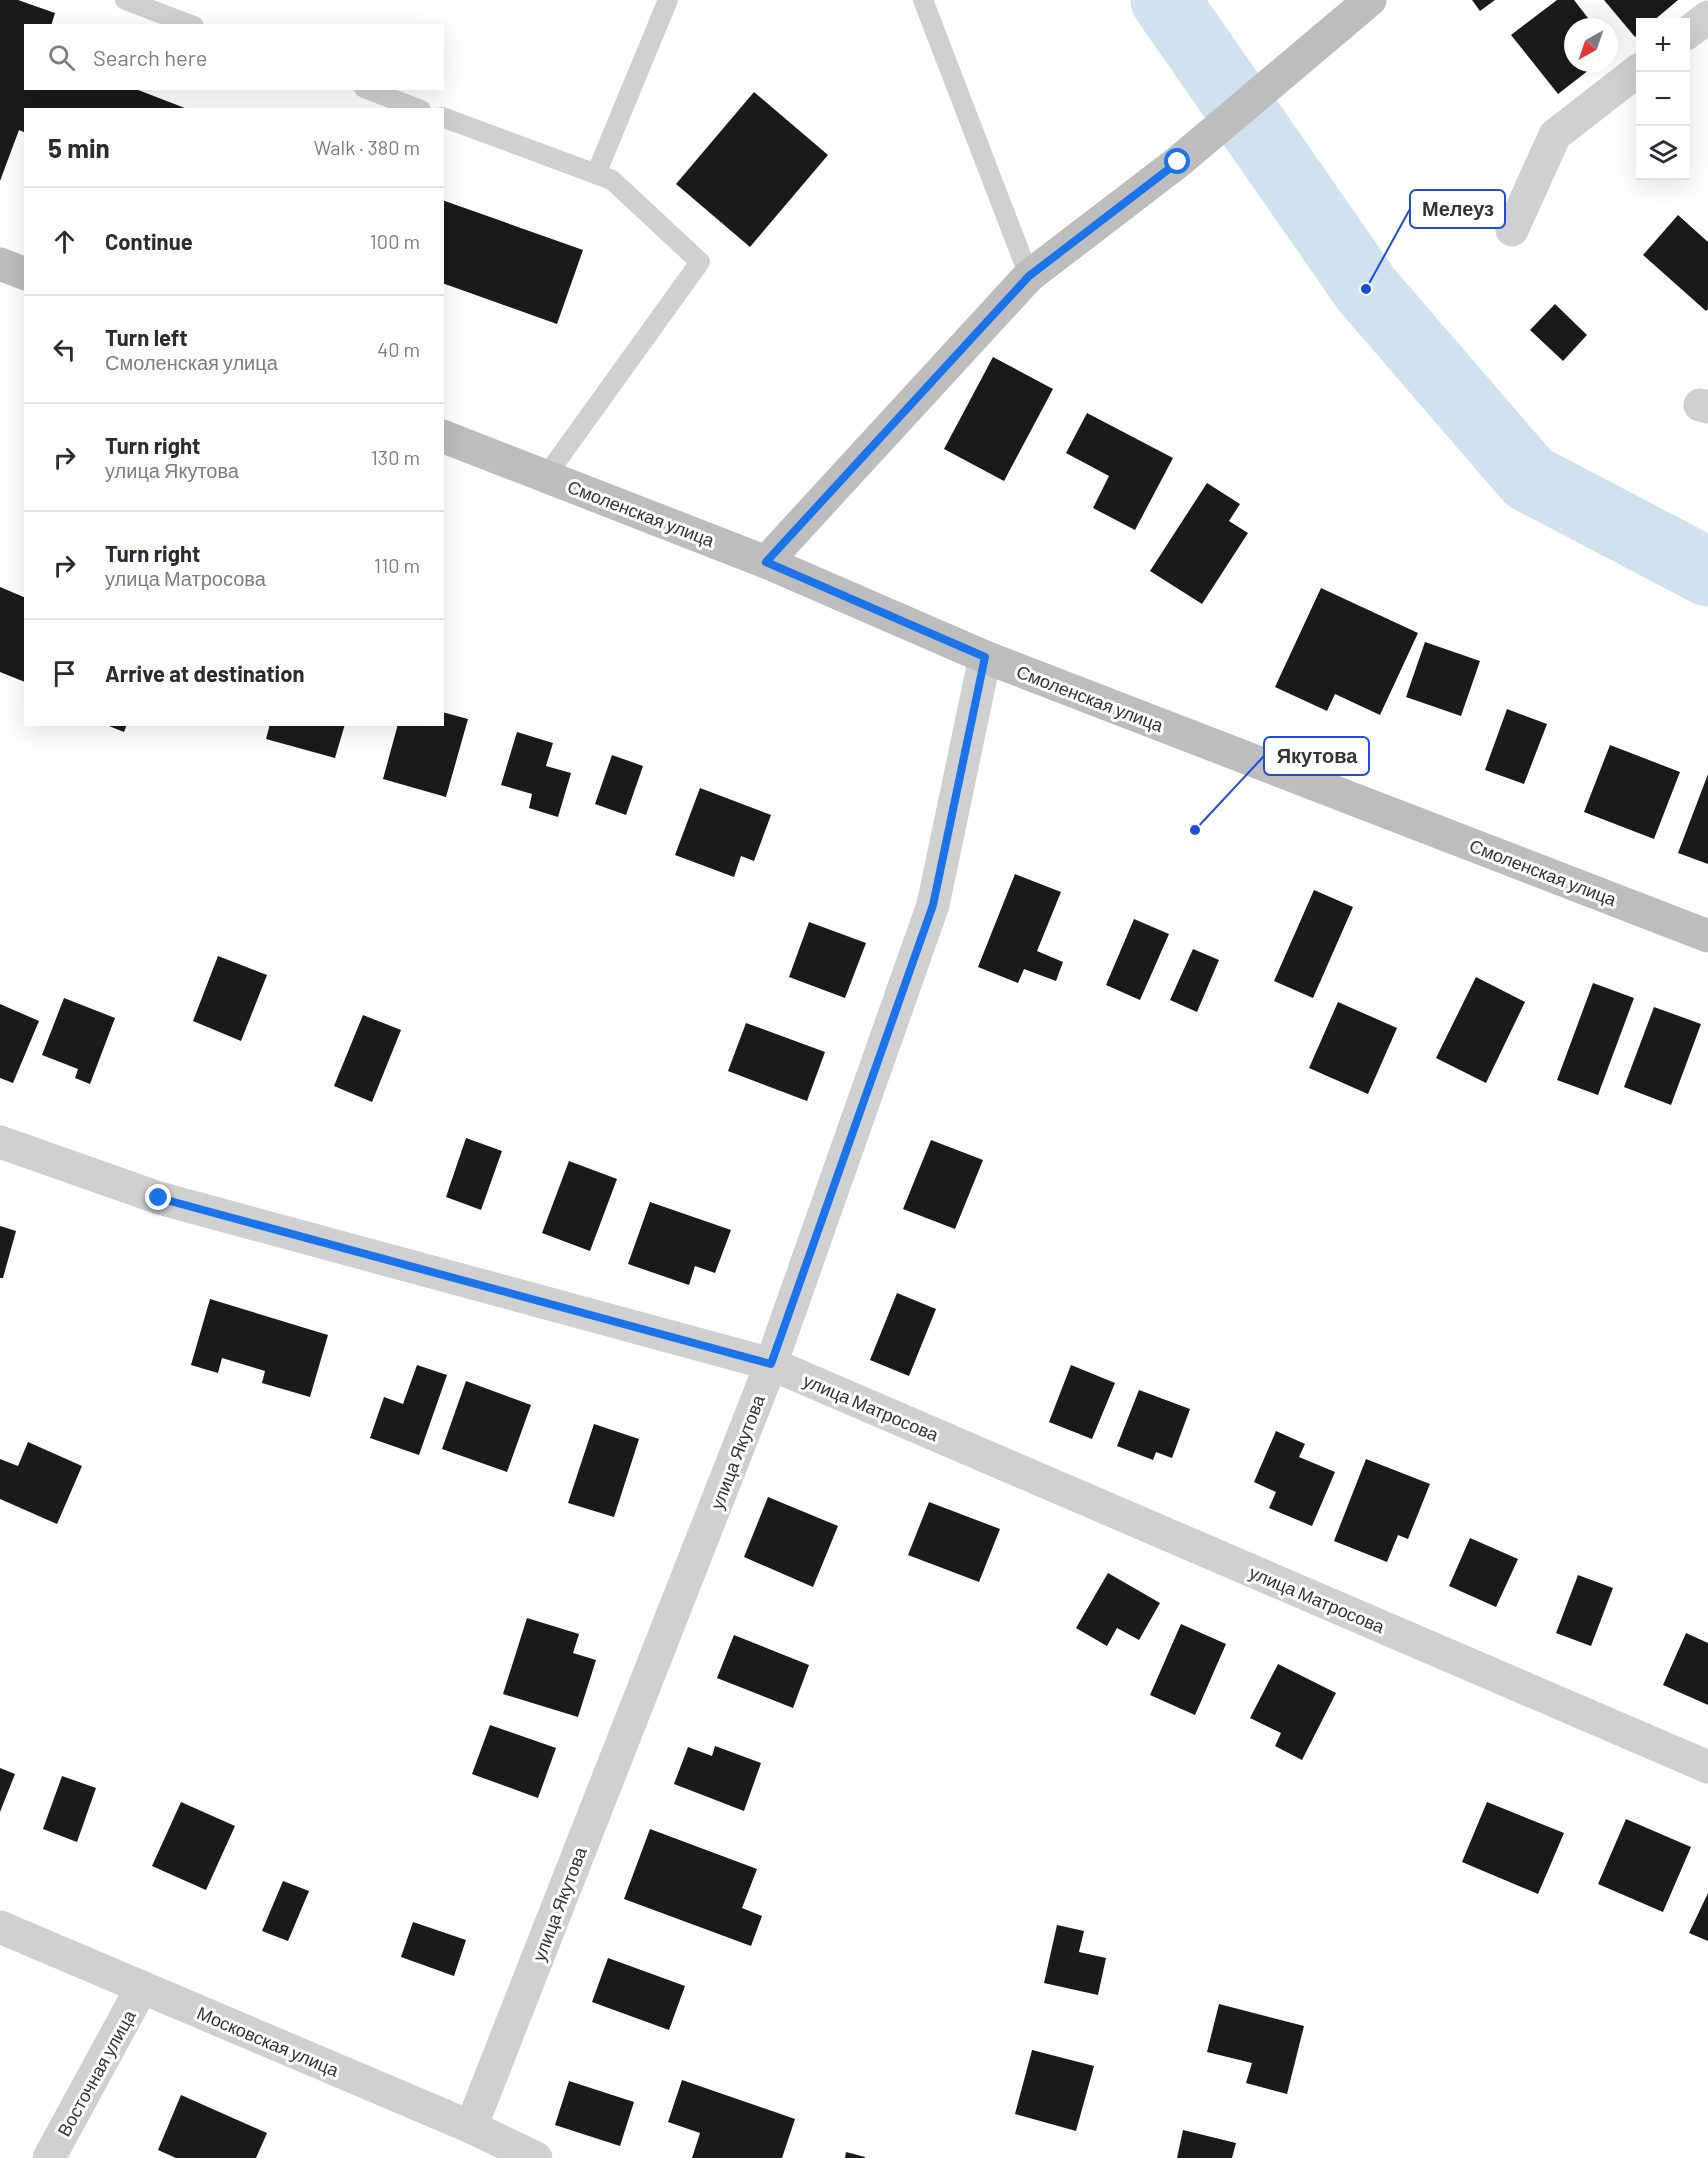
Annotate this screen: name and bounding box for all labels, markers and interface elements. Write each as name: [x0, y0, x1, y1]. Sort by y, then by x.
north arrow: [1564, 18, 1618, 72]
map controls: [1636, 18, 1690, 180]
button: +: [1636, 18, 1690, 72]
search box: [24, 24, 444, 90]
icon: search: [45, 41, 78, 74]
text: Search here: [93, 44, 207, 70]
button: −: [1636, 72, 1690, 126]
button: layers: [1636, 126, 1690, 180]
text: 5 min: [48, 132, 110, 163]
text: Walk · 380 m: [314, 135, 420, 159]
route start: [1164, 148, 1190, 174]
callout: Мелеуз: [1410, 190, 1505, 228]
text: Мелеуз: [1422, 196, 1494, 220]
icon: ahead: [48, 225, 81, 258]
text: Continue: [105, 228, 193, 254]
text: 100 m: [370, 229, 420, 253]
text: Turn left: [105, 324, 188, 350]
icon: left: [48, 333, 81, 366]
text: 40 m: [377, 337, 420, 361]
text: Смоленская улица: [105, 350, 278, 374]
text: Turn right: [105, 432, 200, 458]
icon: right: [48, 441, 81, 474]
text: 130 m: [371, 445, 420, 469]
text: улица Якутова: [105, 458, 239, 482]
street label: Смоленская улица: [564, 475, 718, 551]
text: Turn right: [105, 540, 200, 566]
icon: right: [48, 549, 81, 582]
text: 110 m: [374, 553, 420, 577]
text: улица Матросова: [105, 566, 266, 590]
icon: arrive: [48, 657, 81, 690]
text: Arrive at destination: [105, 660, 304, 686]
street label: Смоленская улица: [1013, 660, 1167, 736]
callout: Якутова: [1264, 737, 1369, 775]
text: Якутова: [1277, 743, 1358, 767]
street label: Смоленская улица: [1466, 834, 1620, 910]
route end: [145, 1184, 171, 1210]
street label: улица Матросова: [800, 1369, 943, 1446]
street label: улица Якутова: [705, 1391, 769, 1512]
street label: улица Матросова: [1246, 1561, 1389, 1638]
street label: улица Якутова: [527, 1843, 591, 1964]
street label: Московская улица: [194, 2001, 343, 2081]
street label: Восточная улица: [52, 2005, 140, 2140]

